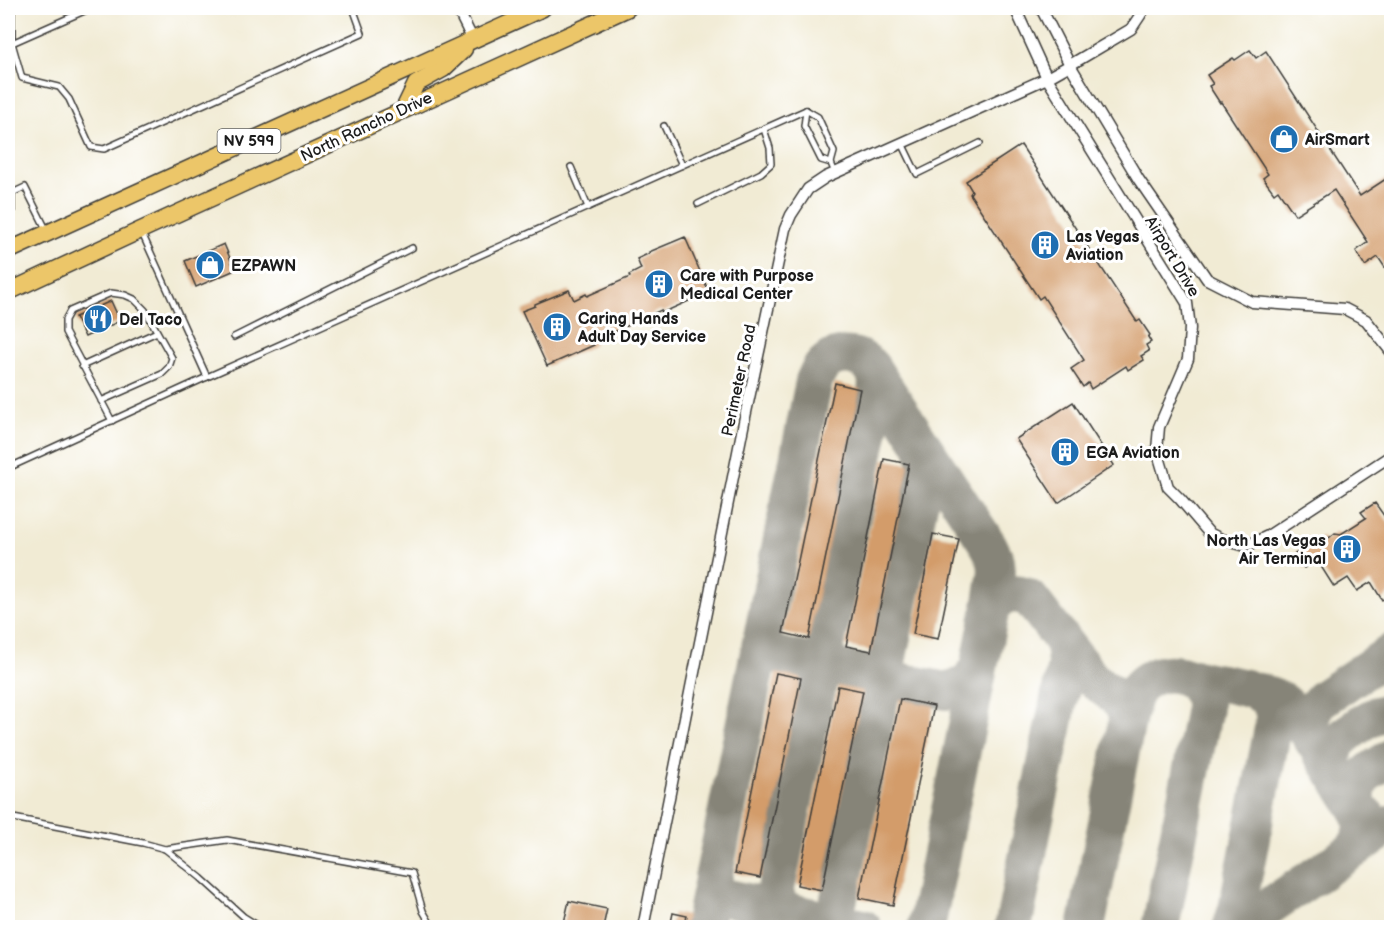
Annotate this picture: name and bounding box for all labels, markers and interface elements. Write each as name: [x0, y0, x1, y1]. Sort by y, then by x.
street label: North Rancho Drive: [298, 88, 436, 166]
shop icon: AirSmart: [1268, 123, 1300, 155]
road number: NV 599: [218, 129, 280, 153]
place label: AirSmart: [1304, 131, 1370, 150]
street label: Airport Drive: [1140, 213, 1203, 301]
place label: Las Vegas Aviation: [1065, 228, 1140, 265]
building icon: Las Vegas Aviation: [1029, 229, 1061, 261]
shop icon: EZPAWN: [194, 249, 226, 281]
place label: EZPAWN: [231, 257, 296, 276]
place label: Care with Purpose Medical Center: [680, 267, 814, 304]
building icon: Care with Purpose Medical Center: [643, 268, 675, 300]
restaurant icon: Del Taco: [82, 303, 114, 335]
place label: Caring Hands Adult Day Service: [577, 310, 706, 347]
place label: Del Taco: [119, 311, 182, 330]
building icon: Caring Hands Adult Day Service: [541, 311, 573, 343]
street label: Perimeter Road: [718, 323, 761, 438]
building icon: EGA Aviation: [1049, 436, 1081, 468]
place label: EGA Aviation: [1086, 444, 1180, 463]
place label: North Las Vegas Air Terminal: [1206, 532, 1326, 569]
building icon: North Las Vegas Air Terminal: [1331, 533, 1363, 565]

